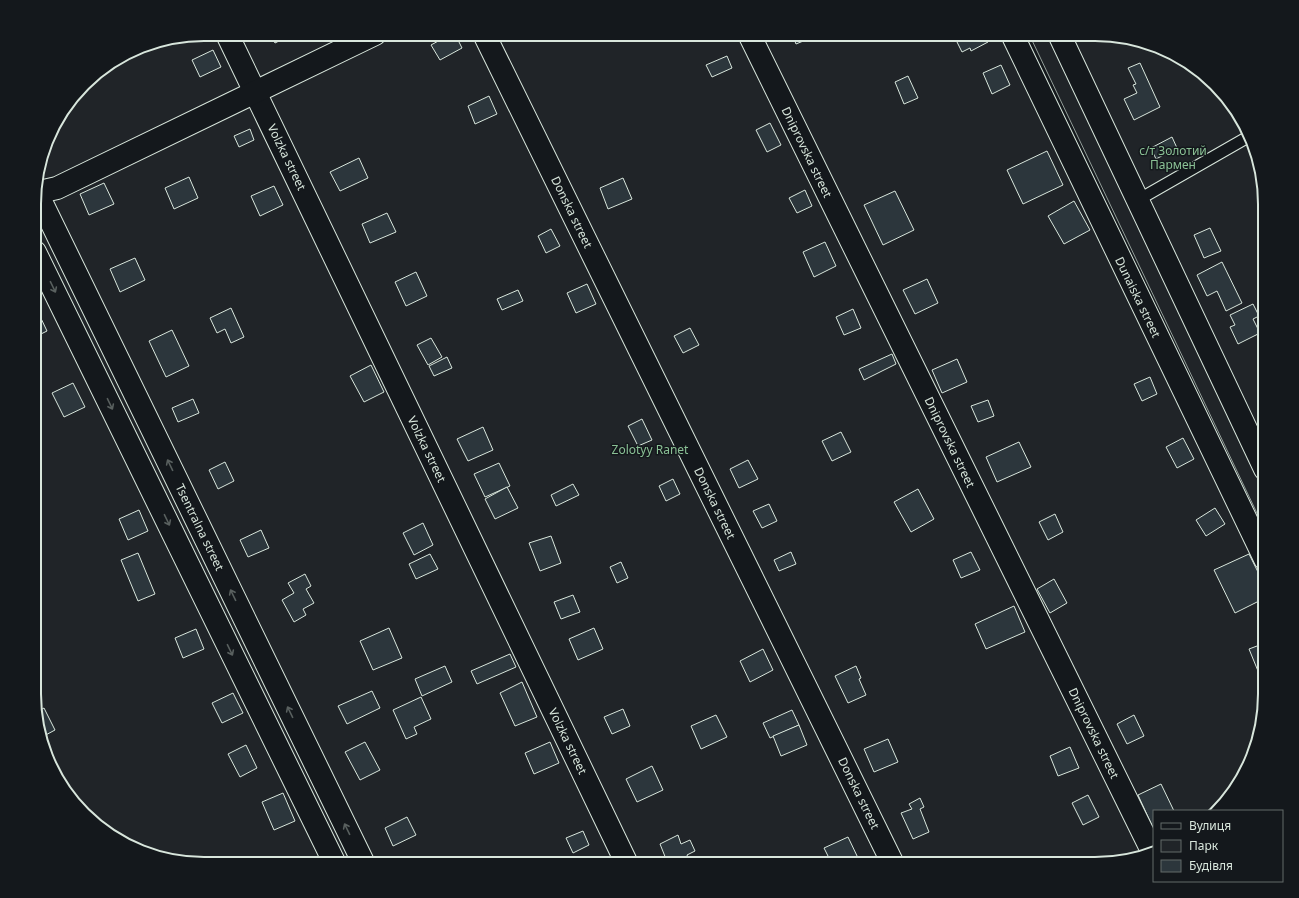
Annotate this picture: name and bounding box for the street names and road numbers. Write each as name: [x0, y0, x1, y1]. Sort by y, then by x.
street label: Dniprovska street: [778, 104, 837, 201]
street label: Volzka street: [264, 121, 311, 194]
street label: Donska street: [547, 173, 597, 251]
street label: Dunaiska street: [1111, 254, 1165, 341]
street label: Dniprovska street: [921, 394, 980, 491]
street label: Volzka street: [404, 413, 451, 486]
street label: Donska street: [690, 464, 740, 542]
street label: Tsentralna street: [172, 481, 229, 574]
street label: Dniprovska street: [1065, 685, 1124, 782]
street label: Volzka street: [545, 705, 592, 778]
street label: Donska street: [834, 754, 884, 832]

